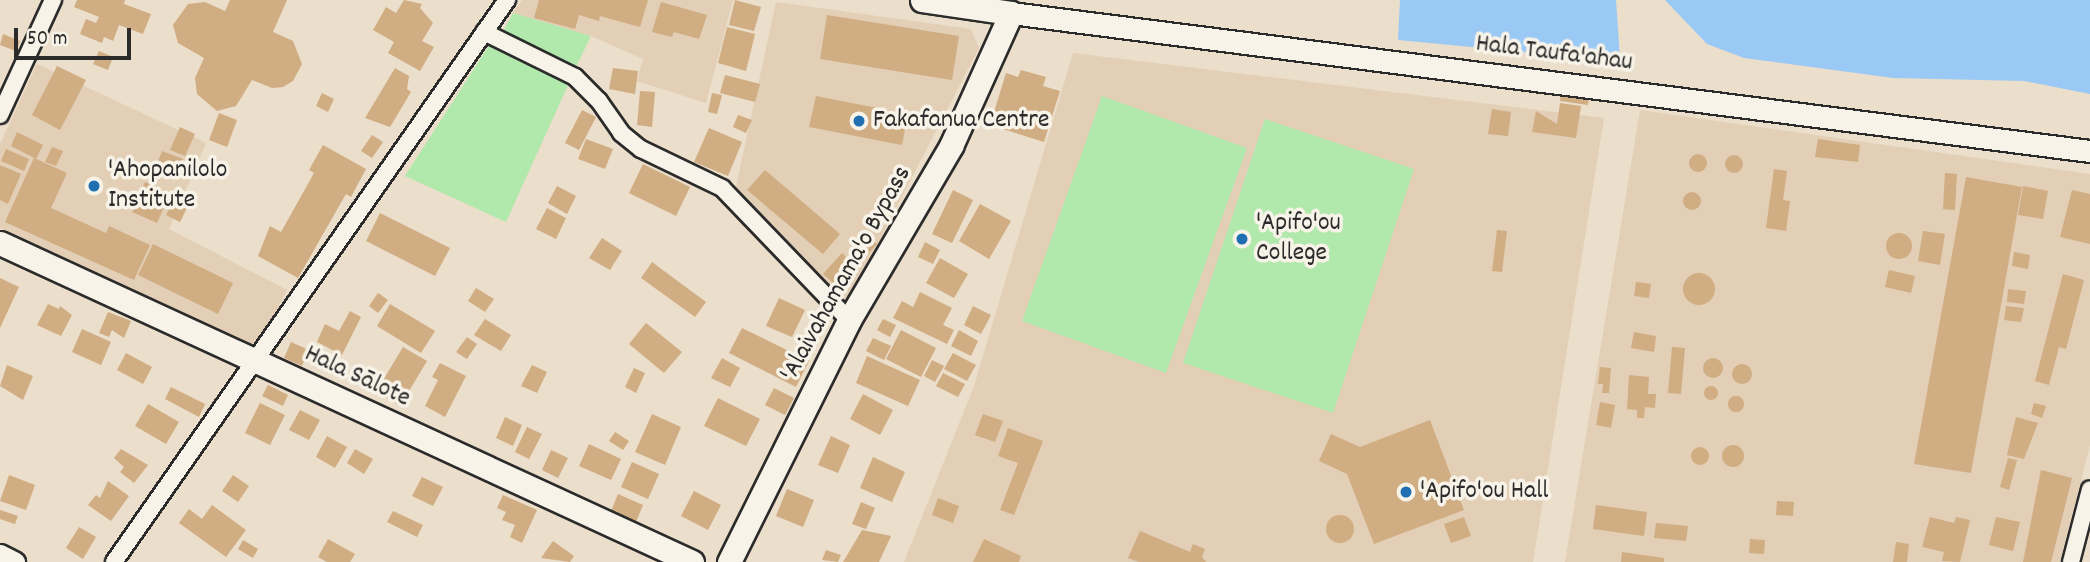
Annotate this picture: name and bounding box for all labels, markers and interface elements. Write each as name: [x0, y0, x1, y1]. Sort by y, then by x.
scale bar: [18, 14, 135, 58]
text: 50 m: [27, 25, 67, 55]
street label: Hala Taufa'ahau: [1474, 29, 1634, 79]
place label: Fakafanua Centre: [873, 105, 1049, 137]
marker: Fakafanua Centre: [851, 113, 867, 129]
place label: 'Ahopanilolo Institute: [108, 155, 227, 216]
street label: 'Alaivahamama'o Bypass: [775, 161, 919, 387]
marker: 'Ahopanilolo Institute: [86, 178, 102, 194]
place label: 'Apifo'ou College: [1256, 208, 1341, 270]
marker: 'Apifo'ou College: [1234, 231, 1250, 247]
street label: Hala Sālote: [299, 339, 415, 415]
place label: 'Apifo'ou Hall: [1420, 476, 1549, 508]
marker: 'Apifo'ou Hall: [1398, 484, 1414, 500]

